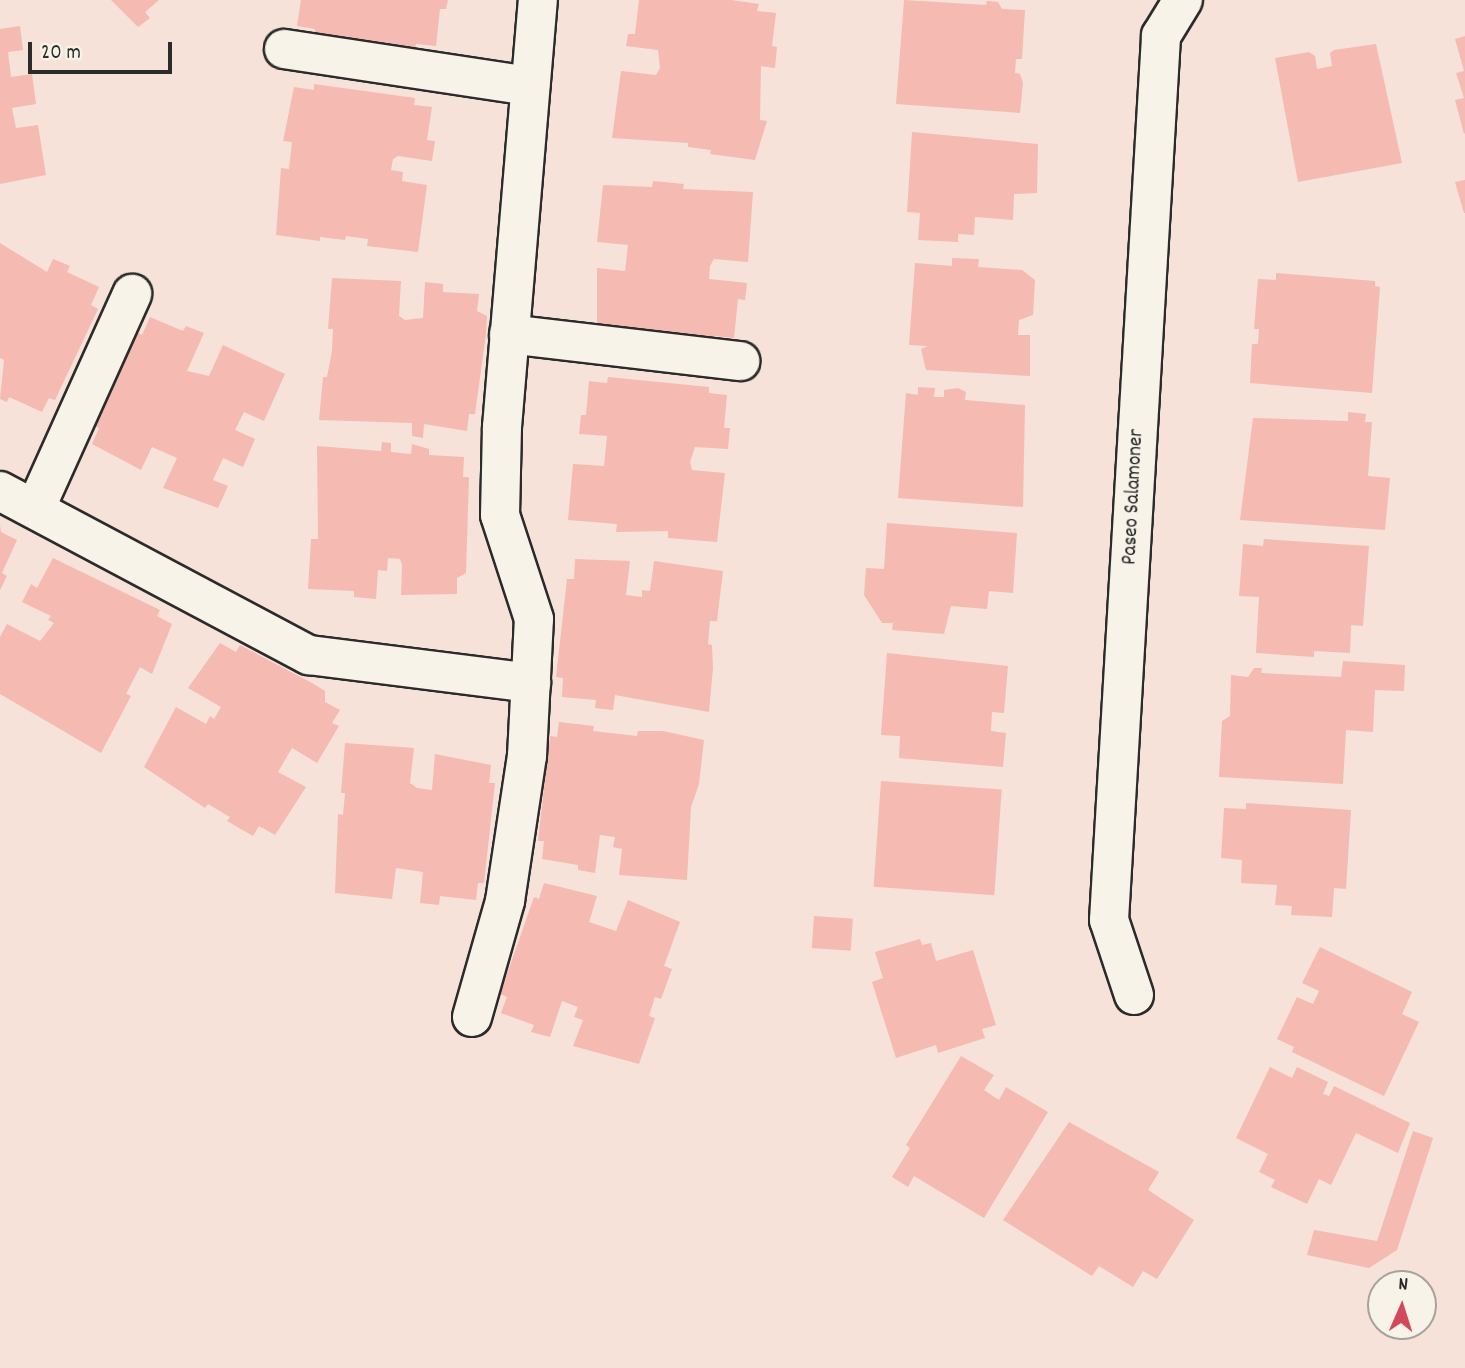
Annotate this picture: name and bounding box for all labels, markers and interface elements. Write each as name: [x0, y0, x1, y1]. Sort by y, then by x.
scale bar: [32, 28, 175, 72]
text: 20 m: [41, 39, 81, 69]
street label: Paseo Salamoner: [1118, 428, 1150, 566]
north arrow: [1367, 1270, 1437, 1340]
text: N: [1398, 1272, 1408, 1299]

